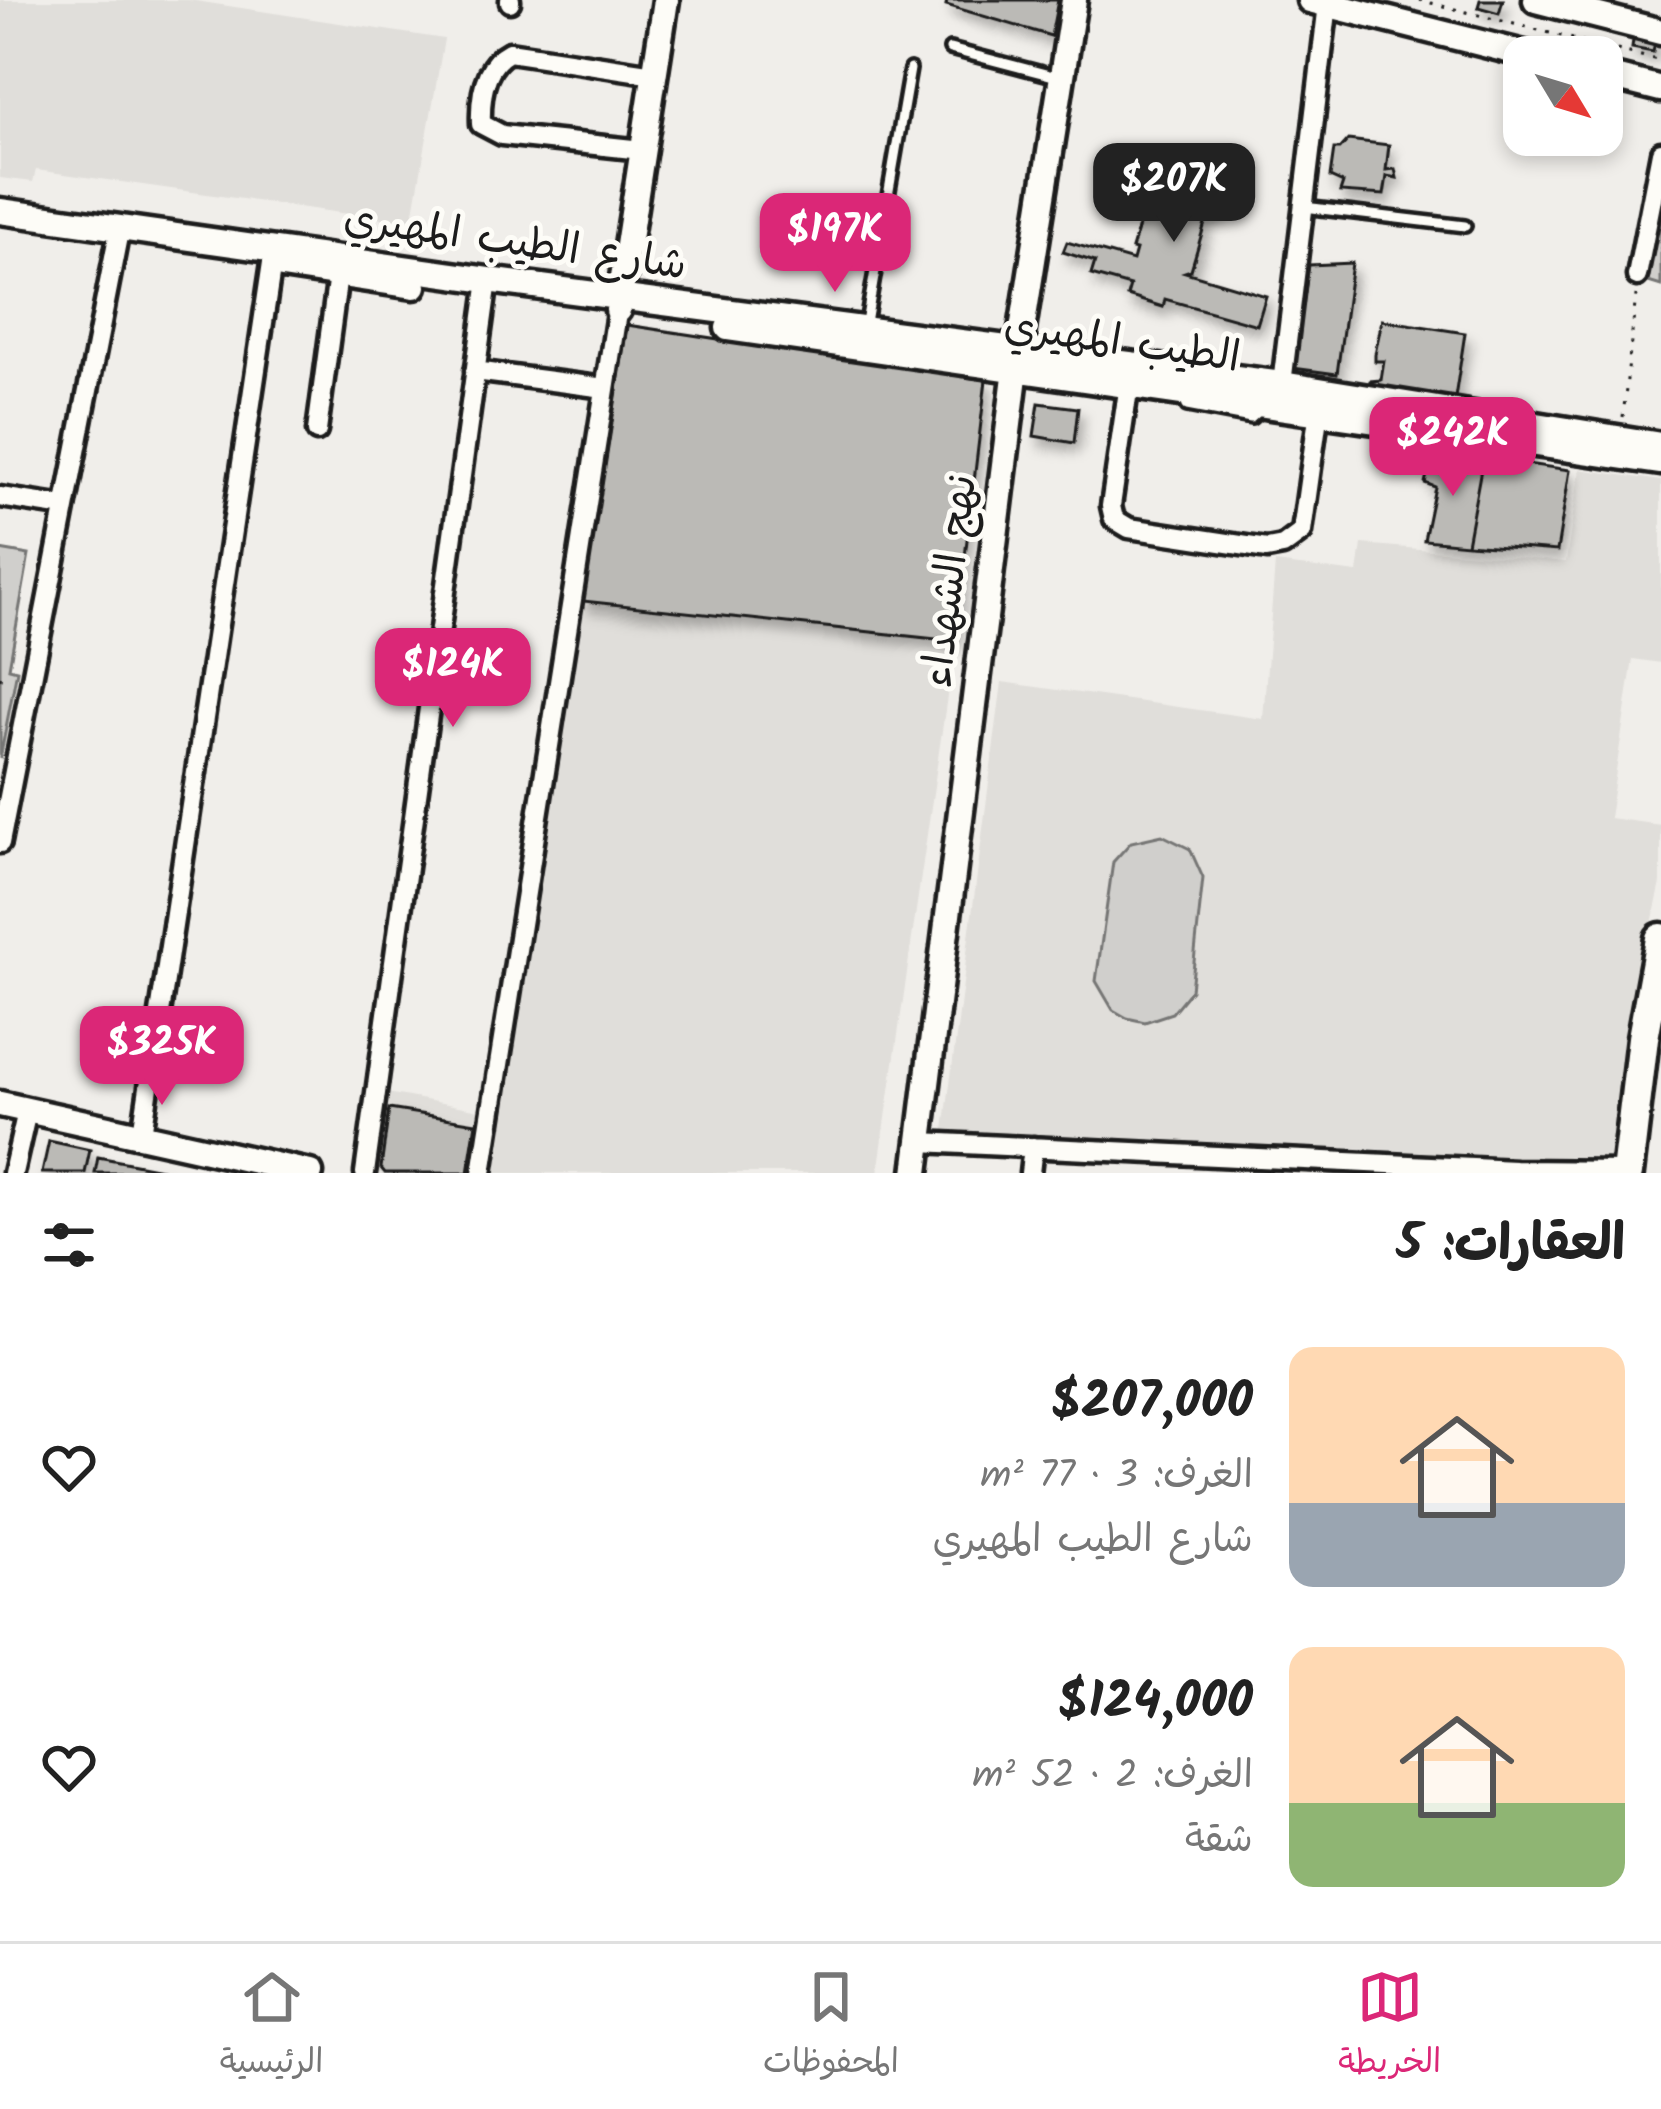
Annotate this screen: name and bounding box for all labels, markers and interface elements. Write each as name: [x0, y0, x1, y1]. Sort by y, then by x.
north arrow: [1503, 36, 1623, 156]
map controls: [1503, 36, 1623, 156]
pin: $207K: [1090, 143, 1258, 245]
text: $207K: [1120, 151, 1228, 213]
street label: شارع الطيب المهيري: [339, 186, 691, 300]
pin: $197K: [751, 193, 919, 295]
text: $197K: [787, 201, 883, 263]
street label: الطيب المهيري: [1000, 293, 1244, 393]
pin: $242K: [1369, 397, 1537, 499]
text: $242K: [1396, 405, 1510, 467]
street label: نهج الشهداء: [905, 471, 997, 691]
pin: $124K: [369, 628, 537, 730]
text: $124K: [402, 636, 504, 698]
pin: $325K: [78, 1006, 246, 1108]
text: $325K: [107, 1014, 217, 1076]
text: العقارات: 5: [1396, 1205, 1625, 1286]
icon: filters: [36, 1212, 102, 1278]
text: $207,000: [1051, 1363, 1253, 1444]
icon: home: [1385, 1395, 1529, 1539]
icon: heart: [36, 1434, 102, 1500]
text: الغرف: 3 · 77 m²: [980, 1446, 1253, 1508]
text: شارع الطيب المهيري: [932, 1510, 1253, 1572]
text: $124,000: [1058, 1663, 1253, 1744]
icon: home: [1385, 1695, 1529, 1839]
icon: heart: [36, 1734, 102, 1800]
text: الغرف: 2 · 52 m²: [972, 1746, 1253, 1808]
text: شقة: [1185, 1810, 1253, 1872]
tab: الرئيسية: [220, 1964, 323, 2090]
tab: المحفوظات: [763, 1964, 899, 2090]
tab: الخريطة: [1338, 1964, 1441, 2090]

